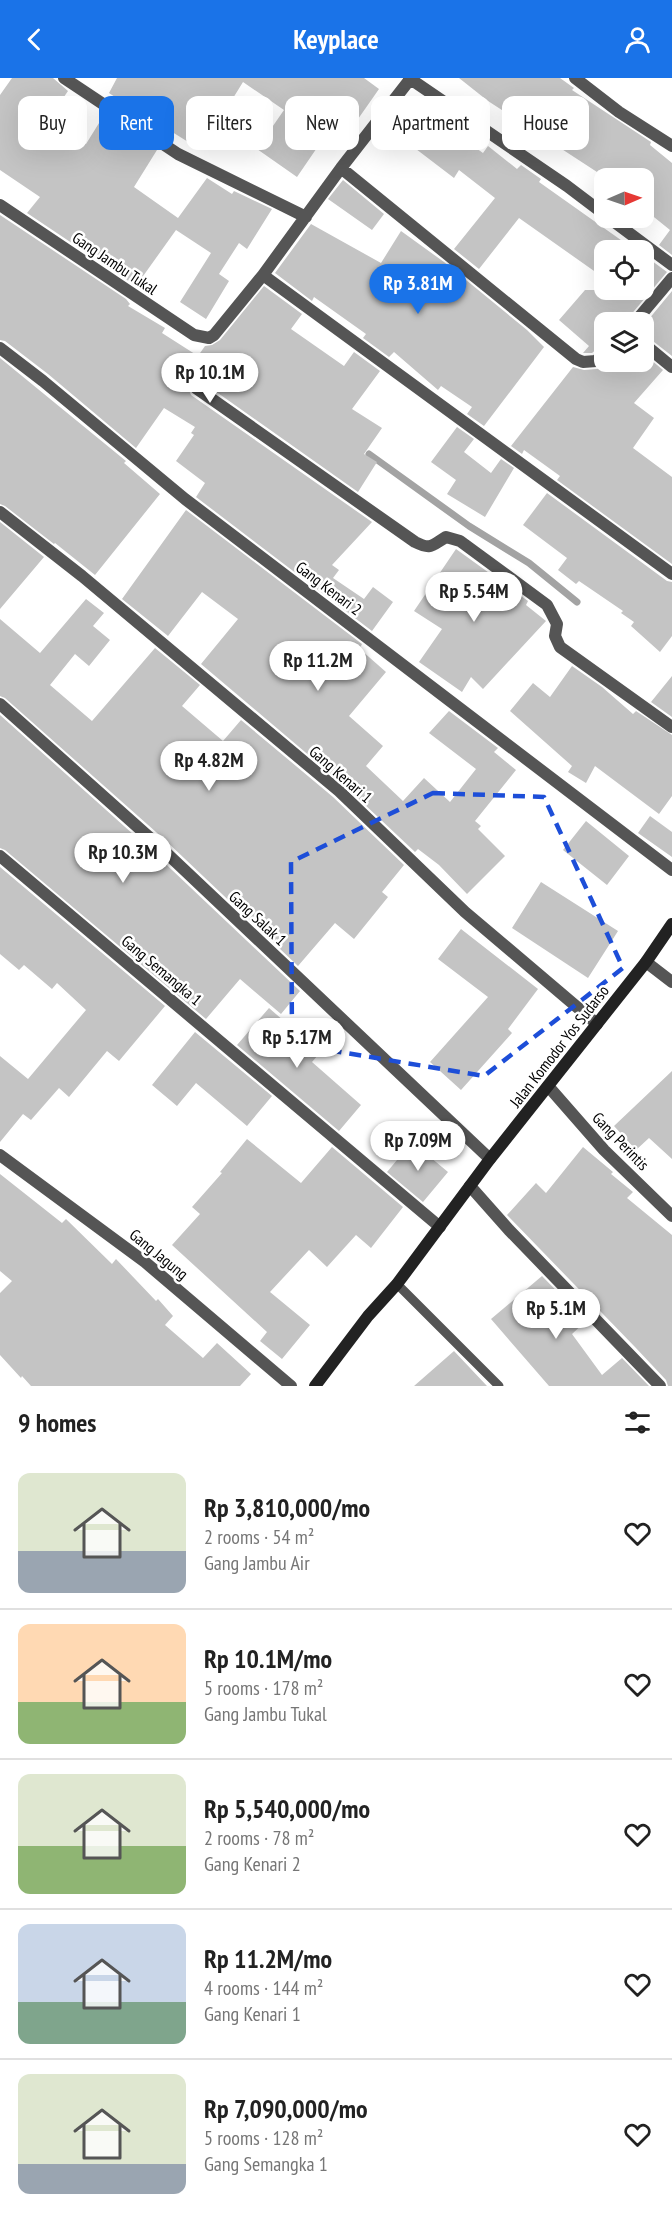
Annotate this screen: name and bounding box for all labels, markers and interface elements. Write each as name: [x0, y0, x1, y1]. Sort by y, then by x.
text: Keyplace: [293, 22, 379, 56]
icon: back: [18, 23, 51, 56]
icon: person: [621, 23, 654, 56]
chip: Buy: [18, 96, 87, 150]
chip: Rent: [99, 96, 174, 150]
chip: Filters: [186, 96, 273, 150]
chip: New: [285, 96, 359, 150]
chip: Apartment: [371, 96, 490, 150]
chip: House: [502, 96, 589, 150]
north arrow: [594, 168, 654, 228]
map controls: [594, 168, 654, 372]
street label: Gang Jambu Tukal: [69, 227, 162, 299]
button: locate: [594, 240, 654, 300]
pin: Rp 3.81M: [356, 264, 480, 315]
text: Rp 3.81M: [383, 270, 453, 296]
button: layers: [594, 312, 654, 372]
pin: Rp 10.1M: [148, 353, 272, 404]
text: Rp 10.1M: [175, 359, 245, 385]
street label: Gang Kenari 2: [292, 557, 366, 619]
pin: Rp 5.54M: [412, 572, 536, 623]
text: Rp 5.54M: [439, 578, 509, 604]
pin: Rp 11.2M: [256, 641, 380, 692]
text: Rp 11.2M: [283, 647, 353, 673]
pin: Rp 4.82M: [147, 741, 271, 792]
street label: Gang Kenari 1: [305, 741, 377, 807]
text: Rp 4.82M: [174, 747, 244, 773]
pin: Rp 10.3M: [61, 833, 185, 884]
text: Rp 10.3M: [88, 839, 158, 865]
street label: Gang Salak 1: [225, 886, 291, 950]
street label: Gang Semangka 1: [118, 931, 206, 1009]
street label: Jalan Komodor Yos Sudarso: [505, 981, 613, 1112]
pin: Rp 5.17M: [235, 1018, 359, 1069]
text: Rp 5.17M: [262, 1024, 332, 1050]
street label: Gang Perintis: [588, 1108, 654, 1174]
pin: Rp 7.09M: [356, 1121, 480, 1172]
text: Rp 7.09M: [384, 1127, 452, 1153]
street label: Gang Jagung: [126, 1224, 192, 1284]
pin: Rp 5.1M: [501, 1289, 611, 1340]
text: Rp 5.1M: [526, 1295, 586, 1321]
text: 9 homes: [18, 1406, 96, 1439]
icon: filters: [621, 1406, 654, 1439]
text: Rp 3,810,000/mo: [204, 1491, 370, 1524]
icon: home: [66, 1497, 138, 1569]
icon: heart: [621, 1517, 654, 1550]
text: 2 rooms · 54 m²: [204, 1524, 314, 1550]
text: Gang Jambu Air: [204, 1550, 310, 1576]
text: Rp 10.1M/mo: [204, 1642, 332, 1675]
icon: home: [66, 1648, 138, 1720]
icon: heart: [621, 1668, 654, 1701]
text: 5 rooms · 178 m²: [204, 1675, 323, 1701]
text: Gang Jambu Tukal: [204, 1701, 327, 1727]
text: Rp 5,540,000/mo: [204, 1792, 370, 1825]
icon: home: [66, 1798, 138, 1870]
icon: heart: [621, 1818, 654, 1851]
text: 2 rooms · 78 m²: [204, 1825, 314, 1851]
text: Gang Kenari 2: [204, 1851, 301, 1877]
text: Rp 11.2M/mo: [204, 1942, 332, 1975]
icon: home: [66, 1948, 138, 2020]
icon: heart: [621, 1968, 654, 2001]
text: 4 rooms · 144 m²: [204, 1975, 323, 2001]
text: Gang Kenari 1: [204, 2001, 301, 2027]
text: Rp 7,090,000/mo: [204, 2092, 368, 2125]
icon: home: [66, 2098, 138, 2170]
icon: heart: [621, 2118, 654, 2151]
text: 5 rooms · 128 m²: [204, 2125, 323, 2151]
text: Gang Semangka 1: [204, 2151, 328, 2177]

